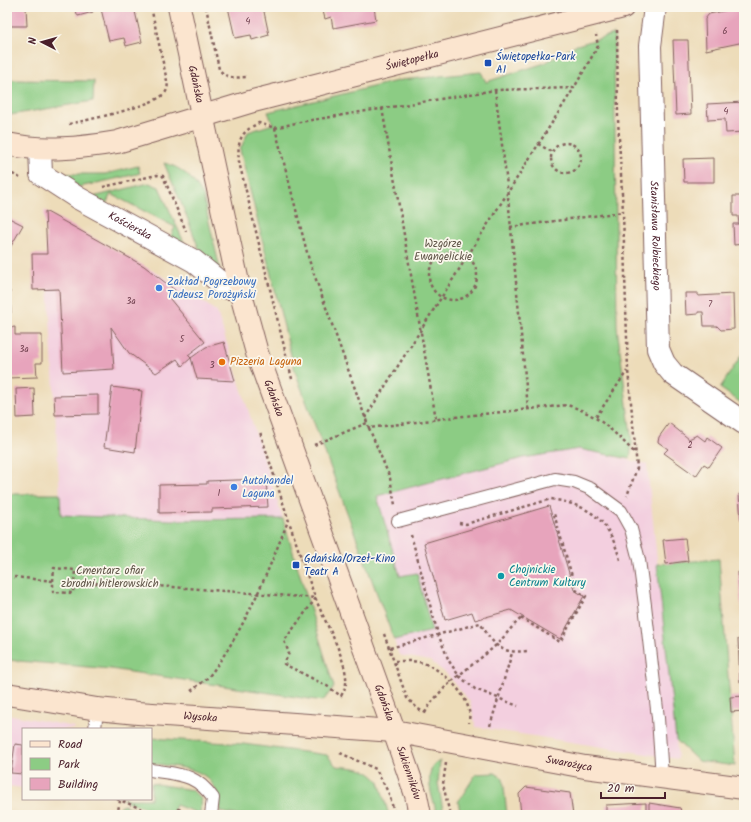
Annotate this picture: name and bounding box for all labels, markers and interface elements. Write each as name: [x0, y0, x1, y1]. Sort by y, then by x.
house number: 4: [246, 14, 251, 29]
north arrow: [22, 22, 62, 62]
house number: 6: [722, 24, 728, 39]
text: N: [24, 37, 42, 45]
street label: Świętopełka: [384, 45, 441, 76]
place label: Świętopełka-Park A1: [496, 48, 576, 79]
marker: Świętopełka-Park A1: [483, 58, 493, 68]
street label: Gdańska: [183, 64, 208, 105]
house number: 4: [724, 104, 729, 119]
street label: Stanisława Rolbieckiego: [645, 180, 665, 291]
street label: Kościerska: [105, 207, 155, 245]
park label: Wzgórze Ewangelickie: [414, 235, 472, 266]
place label: Zakład Pogrzebowy Tadeusz Porożyński: [167, 273, 257, 304]
marker: Zakład Pogrzebowy Tadeusz Porożyński: [154, 283, 164, 293]
house number: 3a: [126, 294, 136, 309]
house number: 7: [708, 297, 713, 312]
house number: 5: [180, 332, 186, 347]
house number: 3a: [19, 342, 29, 357]
place label: Pizzeria Laguna: [230, 353, 302, 371]
marker: Pizzeria Laguna: [217, 357, 227, 367]
house number: 3: [209, 358, 215, 373]
street label: Gdańska: [258, 377, 288, 419]
house number: 2: [687, 438, 693, 453]
place label: Autohandel Laguna: [242, 472, 294, 503]
marker: Autohandel Laguna: [229, 482, 239, 492]
house number: 1: [218, 486, 221, 501]
place label: Gdańska/Orzeł-Kino Teatr A: [304, 550, 395, 581]
marker: Gdańska/Orzeł-Kino Teatr A: [291, 560, 301, 570]
place label: Chojnickie Centrum Kultury: [509, 561, 586, 592]
park label: Cmentarz ofiar zbrodni hitlerowskich: [61, 562, 159, 593]
marker: Chojnickie Centrum Kultury: [496, 571, 506, 581]
street label: Gdańska: [369, 682, 399, 724]
street label: Wysoka: [183, 707, 218, 728]
legend: [22, 728, 152, 800]
text: Road: [58, 735, 83, 754]
street label: Sukienników: [391, 743, 426, 802]
street label: Swarożyca: [544, 751, 593, 777]
text: Park: [58, 755, 80, 774]
scale bar: [601, 774, 665, 800]
text: Building: [58, 775, 98, 794]
text: 20 m: [607, 779, 635, 798]

